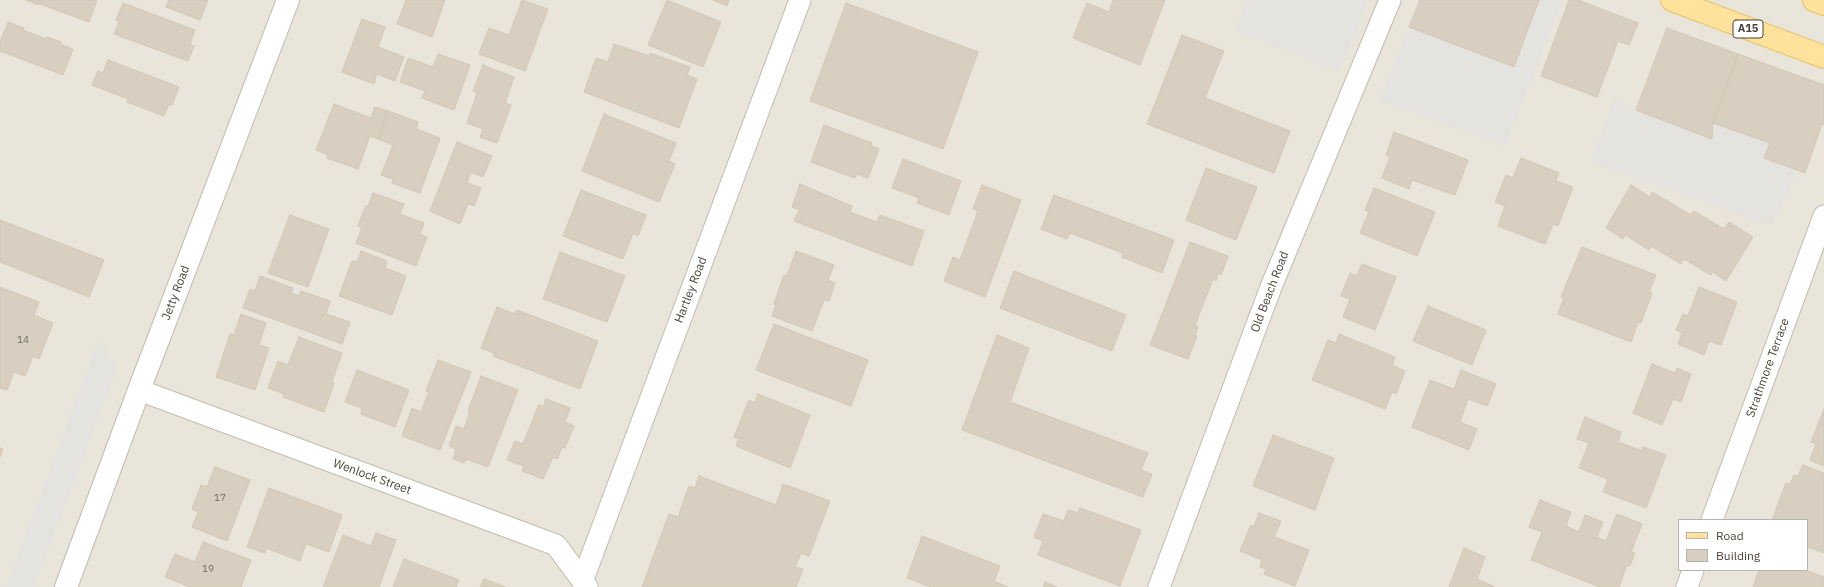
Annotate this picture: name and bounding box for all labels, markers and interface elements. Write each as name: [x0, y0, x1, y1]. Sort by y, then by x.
road number: A15: [1733, 20, 1763, 38]
street label: Old Beach Road: [1248, 249, 1292, 335]
street label: Hartley Road: [672, 255, 710, 325]
street label: Jetty Road: [159, 264, 193, 322]
street label: Strathmore Terrace: [1743, 317, 1793, 419]
house number: 14: [17, 334, 29, 346]
street label: Wenlock Street: [331, 456, 413, 498]
house number: 17: [214, 492, 226, 504]
legend: [1678, 519, 1808, 571]
text: Road: [1716, 528, 1744, 543]
text: Building: [1716, 548, 1760, 563]
house number: 19: [202, 563, 214, 575]

